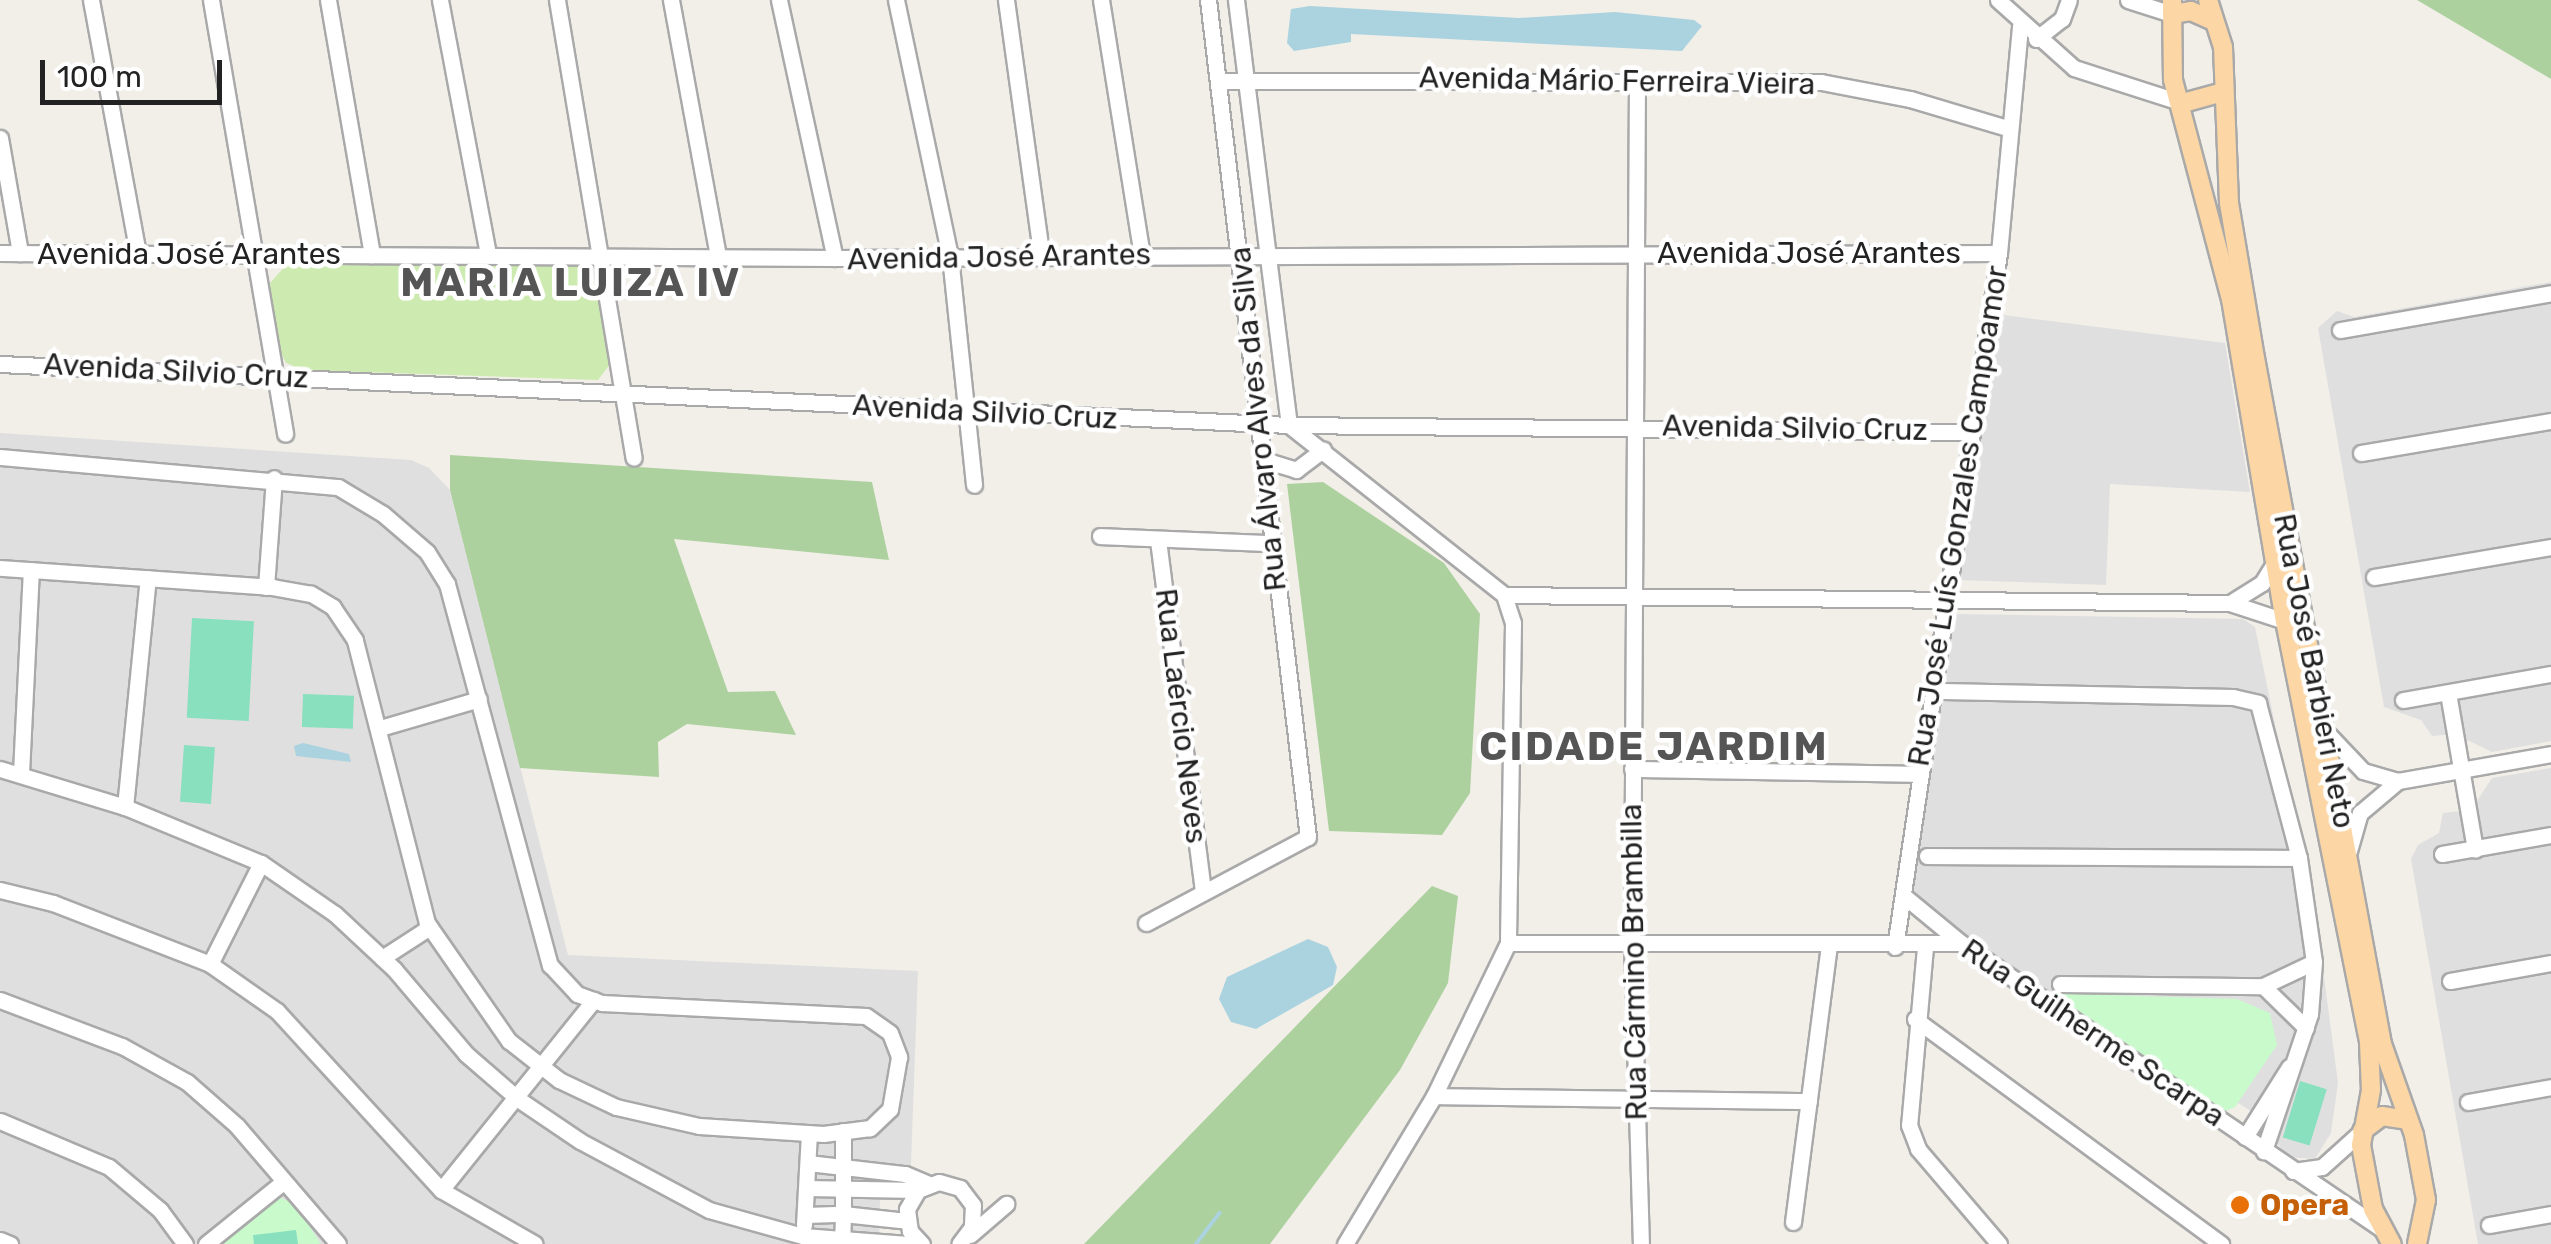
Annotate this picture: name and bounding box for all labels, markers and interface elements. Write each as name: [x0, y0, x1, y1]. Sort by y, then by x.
scale bar: [45, 40, 228, 102]
text: 100 m: [57, 59, 142, 95]
street label: Avenida Mário Ferreira Vieira: [1418, 60, 1816, 102]
street label: Avenida José Arantes: [1657, 235, 1961, 271]
street label: Avenida José Arantes: [37, 236, 341, 272]
street label: Avenida José Arantes: [846, 236, 1152, 278]
street label: Rua Álvaro Alves da Silva: [1222, 244, 1294, 594]
district label: MARIA LUIZA IV: [399, 259, 743, 307]
street label: Rua José Luís Gonzales Campoamor: [1901, 263, 2015, 769]
street label: Avenida Silvio Cruz: [42, 346, 310, 396]
street label: Avenida Silvio Cruz: [851, 387, 1119, 437]
street label: Avenida Silvio Cruz: [1662, 408, 1928, 448]
street label: Rua José Barbieri Neto: [2266, 511, 2362, 831]
street label: Rua Laércio Neves: [1147, 586, 1215, 846]
district label: CIDADE JARDIM: [1479, 723, 1829, 771]
street label: Rua Cármino Brambilla: [1613, 803, 1655, 1121]
street label: Rua Guilherme Scarpa: [1955, 932, 2231, 1134]
place label: Opera: [2260, 1187, 2349, 1223]
marker: Opera: [2229, 1194, 2251, 1216]

